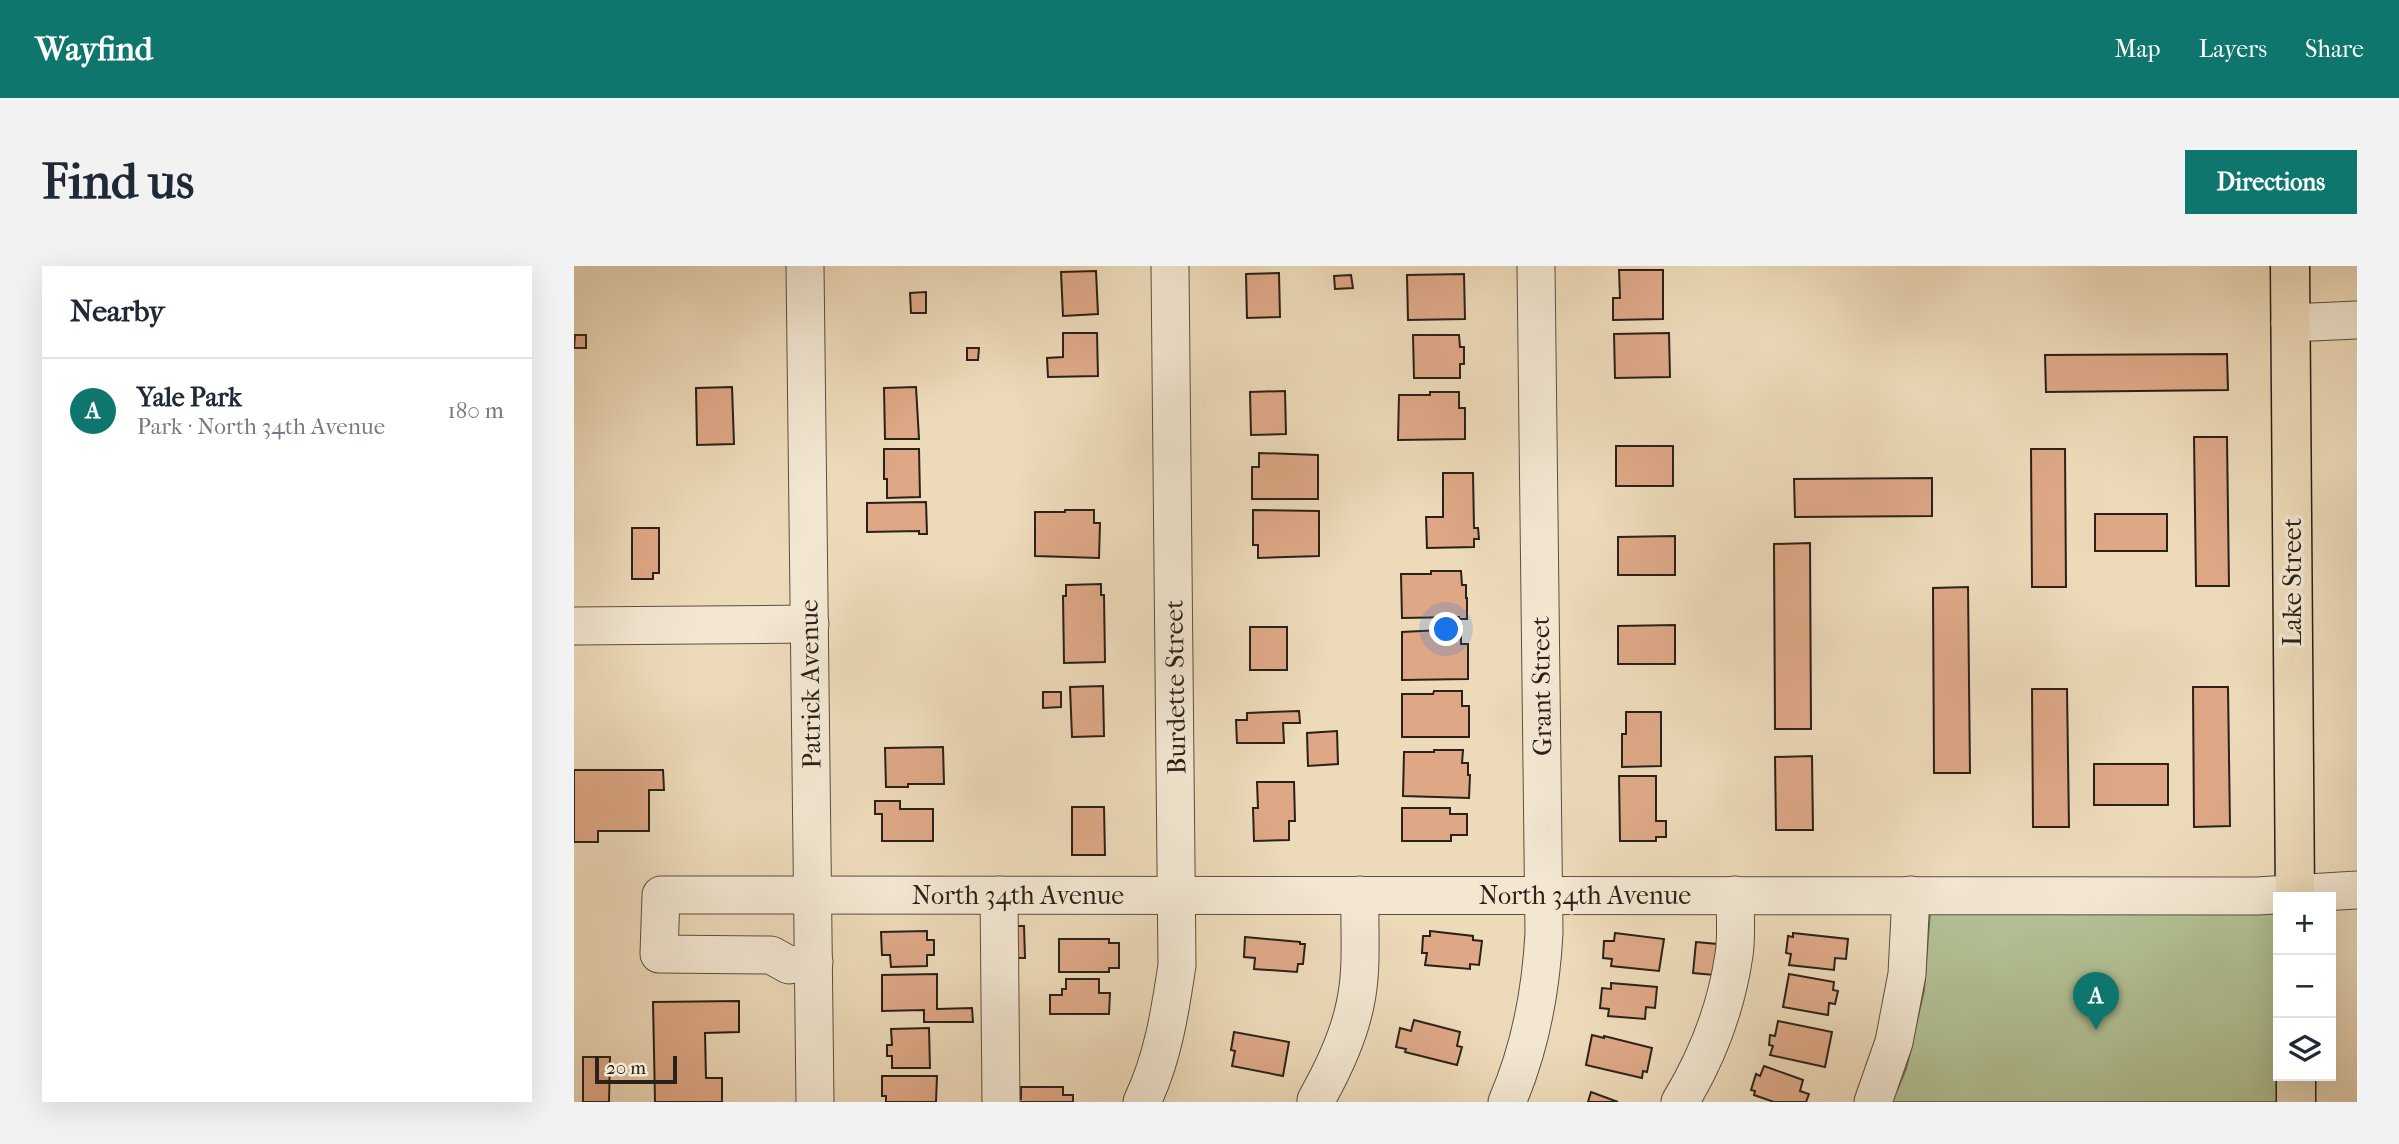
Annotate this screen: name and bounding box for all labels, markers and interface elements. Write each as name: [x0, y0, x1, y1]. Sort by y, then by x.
text: Wayfind: [35, 30, 153, 69]
text: Map: [2115, 35, 2161, 63]
text: Layers: [2199, 35, 2267, 63]
text: Share: [2305, 35, 2364, 63]
button: Directions: [2185, 150, 2357, 214]
text: Find us: [42, 153, 194, 211]
text: Nearby: [70, 294, 165, 329]
text: Yale Park: [137, 382, 242, 413]
text: A: [86, 397, 100, 424]
text: 180 m: [447, 397, 504, 424]
text: Park · North 34th Avenue: [137, 413, 385, 440]
street label: Lake Street: [2277, 517, 2308, 646]
street label: Patrick Avenue: [794, 599, 827, 769]
street label: Burdette Street: [1158, 599, 1193, 775]
your location: [1429, 612, 1463, 646]
street label: Grant Street: [1525, 615, 1558, 756]
street label: North 34th Avenue: [912, 880, 1124, 911]
street label: North 34th Avenue: [1479, 880, 1691, 911]
map controls: [2273, 892, 2336, 1081]
button: +: [2273, 892, 2336, 955]
button: −: [2273, 955, 2336, 1018]
pin: A: [2073, 972, 2119, 1030]
button: layers: [2273, 1018, 2336, 1081]
scale bar: [595, 1053, 677, 1085]
text: 20 m: [606, 1057, 646, 1079]

